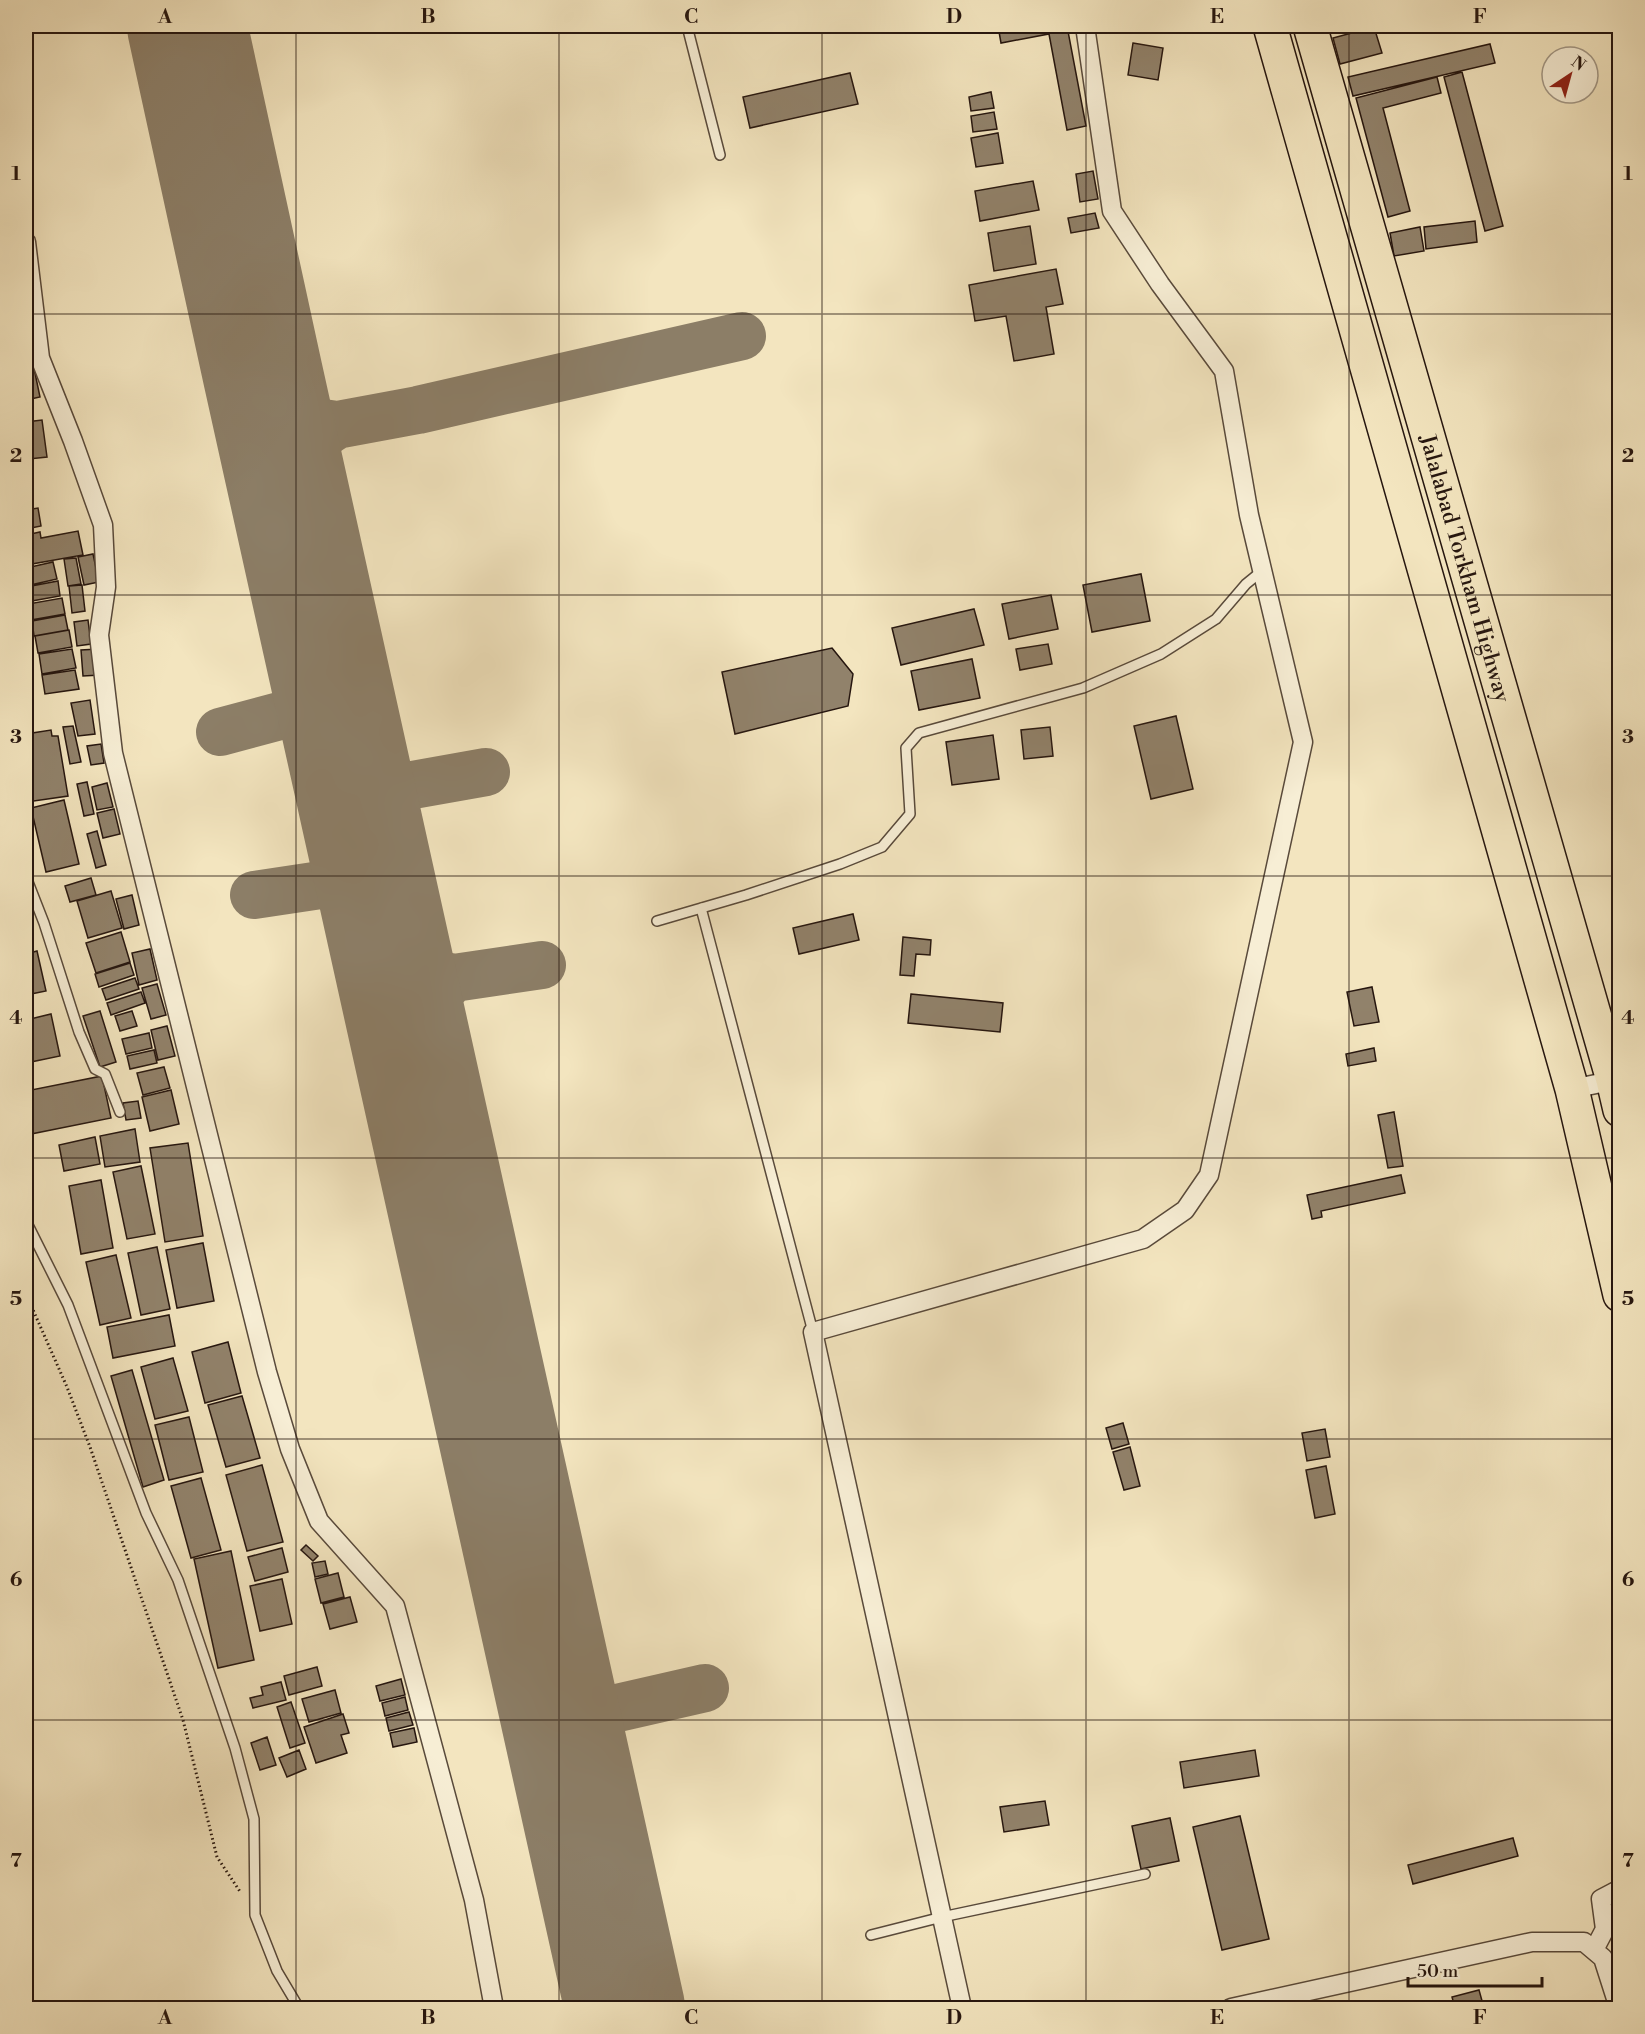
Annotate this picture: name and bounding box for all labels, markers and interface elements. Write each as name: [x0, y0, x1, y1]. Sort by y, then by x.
text: A: [157, 5, 173, 30]
text: B: [420, 5, 436, 30]
text: C: [684, 5, 698, 30]
text: D: [946, 5, 962, 30]
text: E: [1210, 5, 1224, 30]
text: F: [1473, 5, 1487, 30]
north arrow: [1540, 45, 1600, 105]
text: N: [1567, 52, 1590, 76]
text: 1: [11, 162, 21, 187]
text: 1: [1623, 162, 1633, 187]
street label: Jalalabad Torkham Highway: [1413, 430, 1516, 706]
text: 2: [10, 444, 22, 469]
text: 2: [1622, 444, 1634, 469]
text: 3: [10, 725, 22, 750]
text: 3: [1622, 725, 1634, 750]
text: 4: [9, 1006, 23, 1031]
text: 4: [1621, 1006, 1635, 1031]
text: 5: [10, 1287, 22, 1312]
text: 5: [1622, 1287, 1634, 1312]
text: 6: [10, 1568, 23, 1593]
text: 6: [1622, 1568, 1635, 1593]
text: 7: [10, 1849, 22, 1874]
text: 7: [1622, 1849, 1634, 1874]
scale bar: [1408, 1950, 1542, 1988]
text: 50 m: [1417, 1960, 1459, 1983]
text: A: [157, 2006, 173, 2031]
text: B: [420, 2006, 436, 2031]
text: C: [684, 2006, 698, 2031]
text: D: [946, 2006, 962, 2031]
text: E: [1210, 2006, 1224, 2031]
text: F: [1473, 2006, 1487, 2031]

